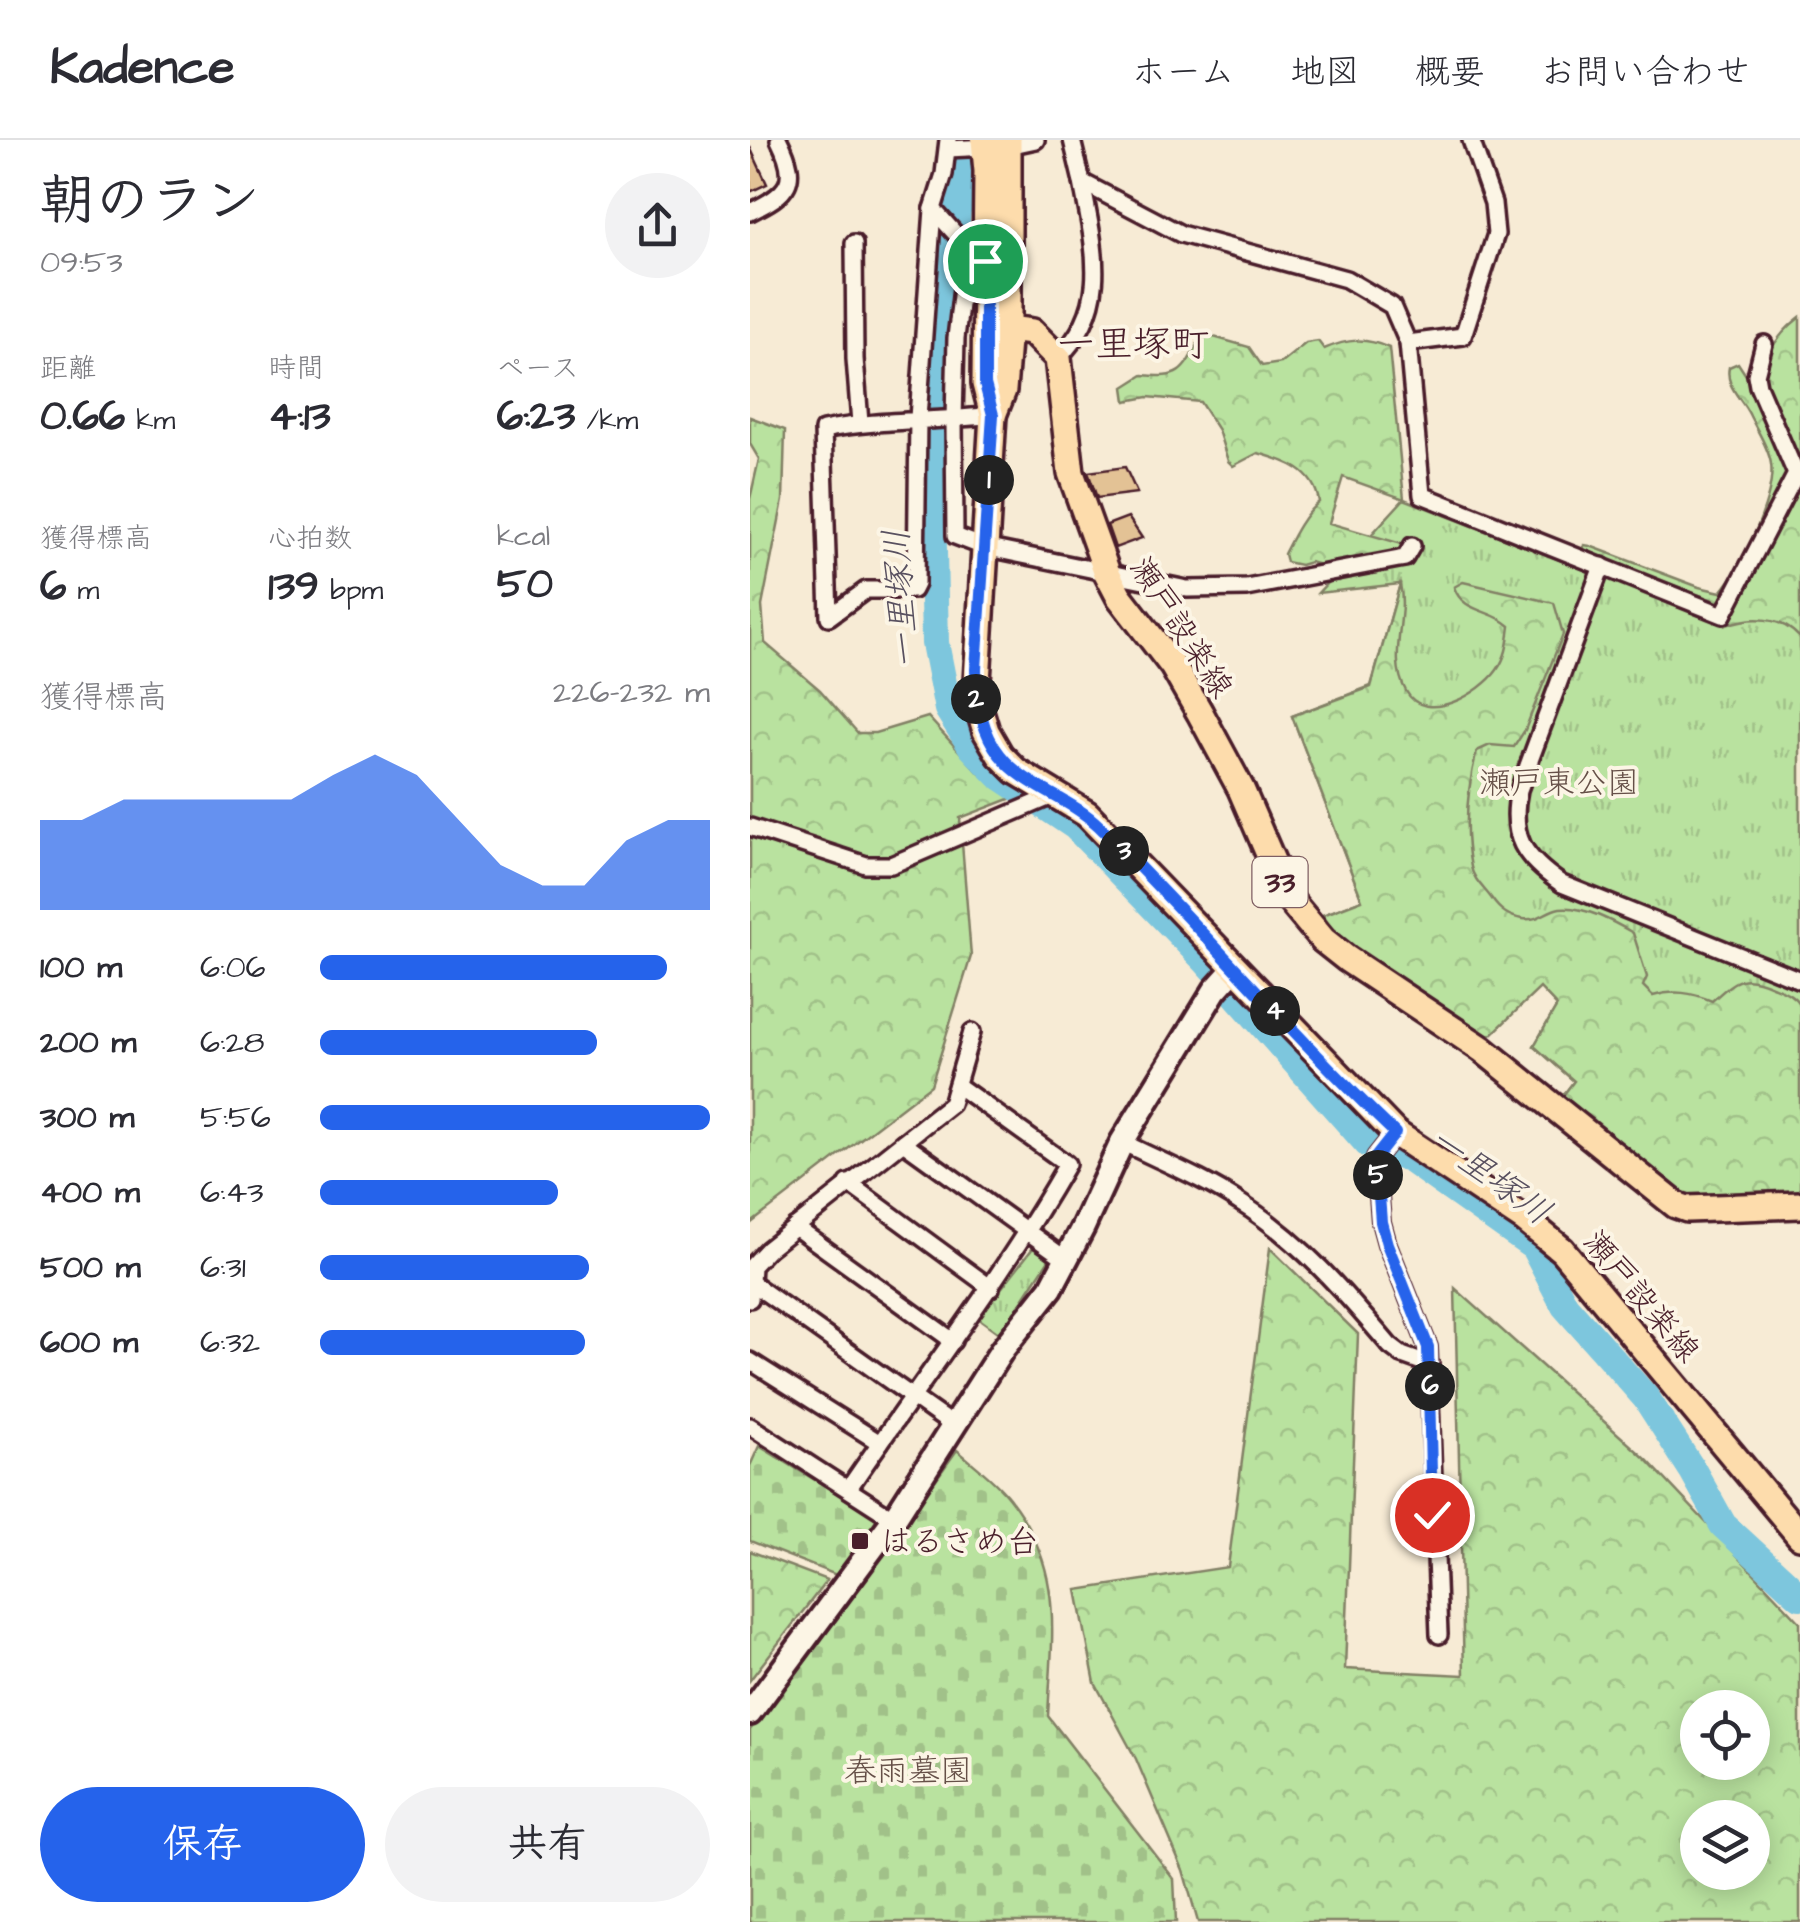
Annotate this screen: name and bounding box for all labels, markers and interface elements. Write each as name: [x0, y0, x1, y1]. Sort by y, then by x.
text: Kadence: [50, 36, 234, 102]
text: ホーム: [1131, 48, 1235, 97]
text: 地図: [1290, 48, 1360, 97]
text: 概要: [1415, 48, 1485, 97]
text: お問い合わせ: [1540, 48, 1750, 97]
text: 朝のラン: [40, 164, 260, 240]
button: share: [605, 173, 710, 278]
pin: [943, 219, 1028, 304]
icon: arrive: [958, 234, 1013, 289]
text: 09:53: [40, 240, 123, 285]
district label: 一里塚町: [1057, 319, 1209, 371]
text: 距離: [40, 349, 96, 388]
text: 時間: [268, 349, 324, 388]
text: ペース: [497, 349, 579, 388]
text: 0.66: [40, 388, 125, 446]
text: 4:13: [268, 388, 331, 446]
text: 6:23: [497, 388, 575, 446]
text: km: [125, 401, 175, 440]
text: /km: [575, 401, 638, 440]
pin: 1: [964, 455, 1014, 505]
text: 1: [987, 460, 991, 499]
text: kcal: [497, 517, 550, 556]
text: 獲得標高: [40, 519, 152, 558]
text: 心拍数: [268, 519, 352, 558]
water label: 一里塚川: [872, 527, 931, 670]
street label: 瀬戸設楽線: [1118, 548, 1243, 707]
text: 50: [497, 556, 553, 614]
text: 6: [40, 558, 66, 616]
text: 139: [268, 558, 319, 616]
text: m: [66, 571, 99, 610]
text: bpm: [319, 571, 383, 610]
text: 226–232 m: [553, 670, 710, 715]
pin: 2: [951, 674, 1001, 724]
text: 獲得標高: [40, 675, 168, 720]
text: 2: [968, 679, 984, 718]
park label: 瀬戸東公園: [1479, 761, 1639, 806]
pin: 3: [1099, 826, 1149, 876]
text: 3: [1117, 831, 1131, 870]
road number: 33: [1252, 857, 1308, 907]
text: 100 m: [40, 945, 122, 990]
text: 6:06: [200, 945, 266, 990]
pin: 4: [1250, 986, 1300, 1036]
text: 4: [1265, 991, 1285, 1030]
text: 200 m: [40, 1020, 136, 1065]
text: 6:28: [200, 1020, 264, 1065]
text: 300 m: [40, 1095, 134, 1140]
text: 5:56: [200, 1095, 271, 1140]
water label: 一里塚川: [1419, 1115, 1561, 1237]
pin: 5: [1353, 1150, 1403, 1200]
text: 5: [1368, 1155, 1388, 1194]
text: 400 m: [40, 1170, 140, 1215]
text: 6:43: [200, 1170, 263, 1215]
street label: 瀬戸設楽線: [1572, 1221, 1710, 1373]
text: 500 m: [40, 1245, 141, 1290]
text: 6:31: [200, 1245, 246, 1290]
text: 600 m: [40, 1320, 138, 1365]
text: 6:32: [200, 1320, 260, 1365]
pin: 6: [1405, 1361, 1455, 1411]
text: 6: [1421, 1366, 1439, 1405]
pin: [1390, 1473, 1475, 1558]
icon: check: [1405, 1488, 1460, 1543]
place label: はるさめ台: [880, 1520, 1039, 1565]
marker: はるさめ台: [849, 1530, 871, 1552]
map controls: [1680, 1690, 1770, 1890]
button: locate: [1680, 1690, 1770, 1780]
park label: 春雨墓園: [844, 1749, 972, 1794]
button: 保存: [40, 1787, 365, 1902]
button: 共有: [385, 1787, 710, 1902]
button: layers: [1680, 1800, 1770, 1890]

